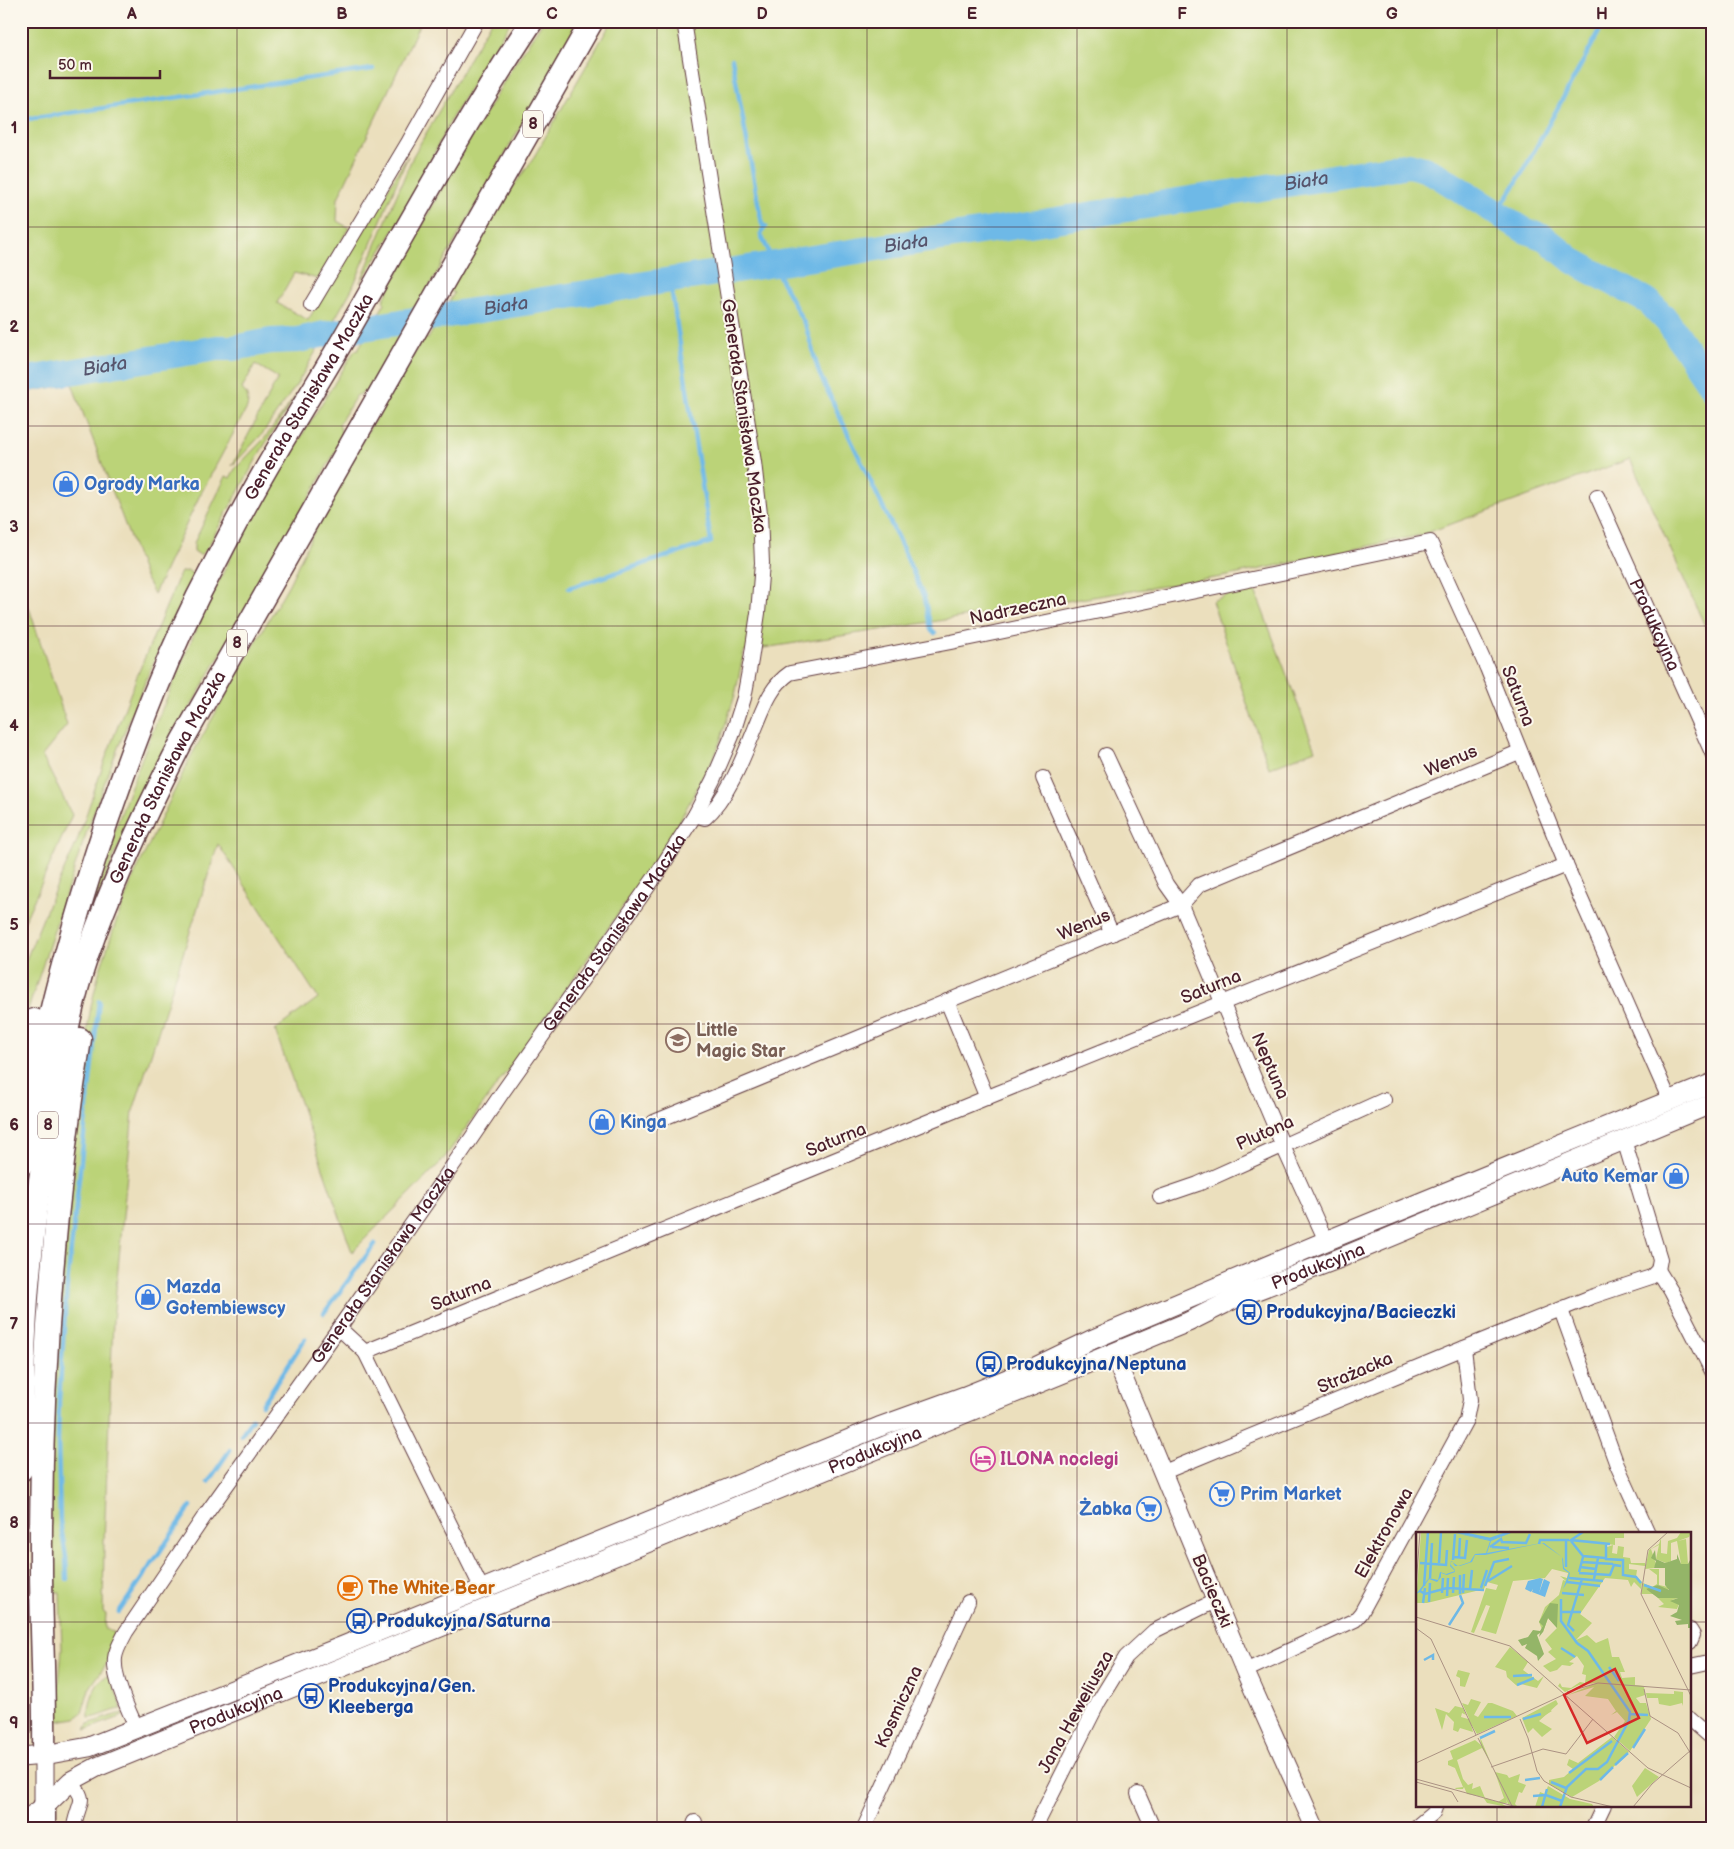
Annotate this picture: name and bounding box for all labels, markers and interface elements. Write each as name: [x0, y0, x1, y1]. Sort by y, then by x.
text: A: [126, 5, 137, 24]
text: B: [336, 5, 348, 24]
text: C: [546, 5, 558, 24]
text: D: [756, 5, 768, 24]
text: E: [967, 5, 977, 24]
text: F: [1177, 5, 1187, 24]
text: G: [1386, 5, 1398, 24]
text: H: [1596, 5, 1608, 24]
scale bar: [50, 48, 160, 80]
text: 50 m: [58, 56, 92, 75]
road number: 8: [523, 110, 543, 138]
text: 1: [11, 119, 17, 138]
water label: Biała: [1282, 166, 1330, 196]
water label: Biała: [882, 229, 930, 258]
street label: Generała Stanisława Maczka: [240, 290, 378, 504]
water label: Biała: [482, 291, 530, 321]
street label: Generała Stanisława Maczka: [717, 298, 771, 534]
text: 2: [9, 318, 19, 337]
water label: Biała: [81, 351, 129, 381]
shop icon: Ogrody Marka: [53, 471, 79, 497]
place label: Ogrody Marka: [84, 474, 200, 495]
text: 3: [9, 518, 19, 537]
street label: Produkcyjna: [1625, 575, 1684, 674]
street label: Nadrzeczna: [968, 589, 1068, 629]
road number: 8: [227, 630, 247, 656]
street label: Saturna: [1497, 663, 1539, 729]
street label: Generała Stanisława Maczka: [105, 667, 230, 887]
text: 4: [9, 717, 19, 736]
street label: Wenus: [1422, 741, 1481, 781]
street label: Generała Stanisława Maczka: [538, 830, 690, 1036]
street label: Wenus: [1055, 905, 1114, 945]
text: 5: [9, 916, 19, 935]
street label: Saturna: [1178, 965, 1244, 1009]
place label: Little Magic Star: [696, 1020, 786, 1062]
school or university icon: Little Magic Star: [665, 1027, 691, 1053]
street label: Neptuna: [1247, 1030, 1293, 1102]
shop icon: Kinga: [589, 1109, 615, 1135]
street label: Plutona: [1233, 1111, 1297, 1155]
road number: 8: [38, 1112, 58, 1138]
place label: Kinga: [620, 1112, 667, 1133]
text: 6: [9, 1116, 19, 1135]
street label: Saturna: [803, 1118, 869, 1162]
street label: Generała Stanisława Maczka: [306, 1162, 459, 1368]
shop icon: Auto Kemar: [1663, 1163, 1689, 1189]
place label: Auto Kemar: [1561, 1166, 1659, 1187]
street label: Produkcyjna: [1268, 1238, 1368, 1294]
street label: Saturna: [428, 1272, 494, 1316]
place label: Mazda Gołembiewscy: [166, 1277, 286, 1319]
shop icon: Mazda Gołembiewscy: [135, 1284, 161, 1310]
bus stop icon: Produkcyjna/Bacieczki: [1236, 1299, 1262, 1325]
place label: Produkcyjna/Bacieczki: [1266, 1302, 1456, 1323]
text: 7: [10, 1315, 19, 1334]
street label: Strażacka: [1314, 1348, 1396, 1398]
bus stop icon: Produkcyjna/Neptuna: [976, 1351, 1002, 1377]
place label: Produkcyjna/Neptuna: [1006, 1354, 1187, 1375]
street label: Produkcyjna: [825, 1422, 925, 1478]
hotel icon: ILONA noclegi: [970, 1446, 996, 1472]
place label: ILONA noclegi: [1000, 1449, 1118, 1470]
supermarket icon: Prim Market: [1209, 1481, 1235, 1507]
place label: Prim Market: [1240, 1484, 1342, 1505]
street label: Elektronowa: [1351, 1484, 1417, 1582]
supermarket icon: Żabka: [1136, 1496, 1162, 1522]
place label: Żabka: [1079, 1497, 1132, 1520]
text: 8: [9, 1514, 19, 1533]
inset map: [1416, 1532, 1692, 1806]
street label: Bacieczki: [1187, 1551, 1237, 1631]
cafe icon: The White Bear: [337, 1575, 363, 1601]
place label: The White Bear: [368, 1578, 496, 1599]
bus stop icon: Produkcyjna/Saturna: [346, 1608, 372, 1634]
place label: Produkcyjna/Saturna: [376, 1611, 551, 1632]
street label: Jana Heweliusza: [1034, 1647, 1118, 1777]
street label: Kosmiczna: [871, 1663, 927, 1751]
place label: Produkcyjna/Gen. Kleeberga: [328, 1676, 476, 1718]
street label: Produkcyjna: [186, 1682, 286, 1739]
bus stop icon: Produkcyjna/Gen. Kleeberga: [298, 1683, 324, 1709]
text: 9: [9, 1714, 19, 1733]

